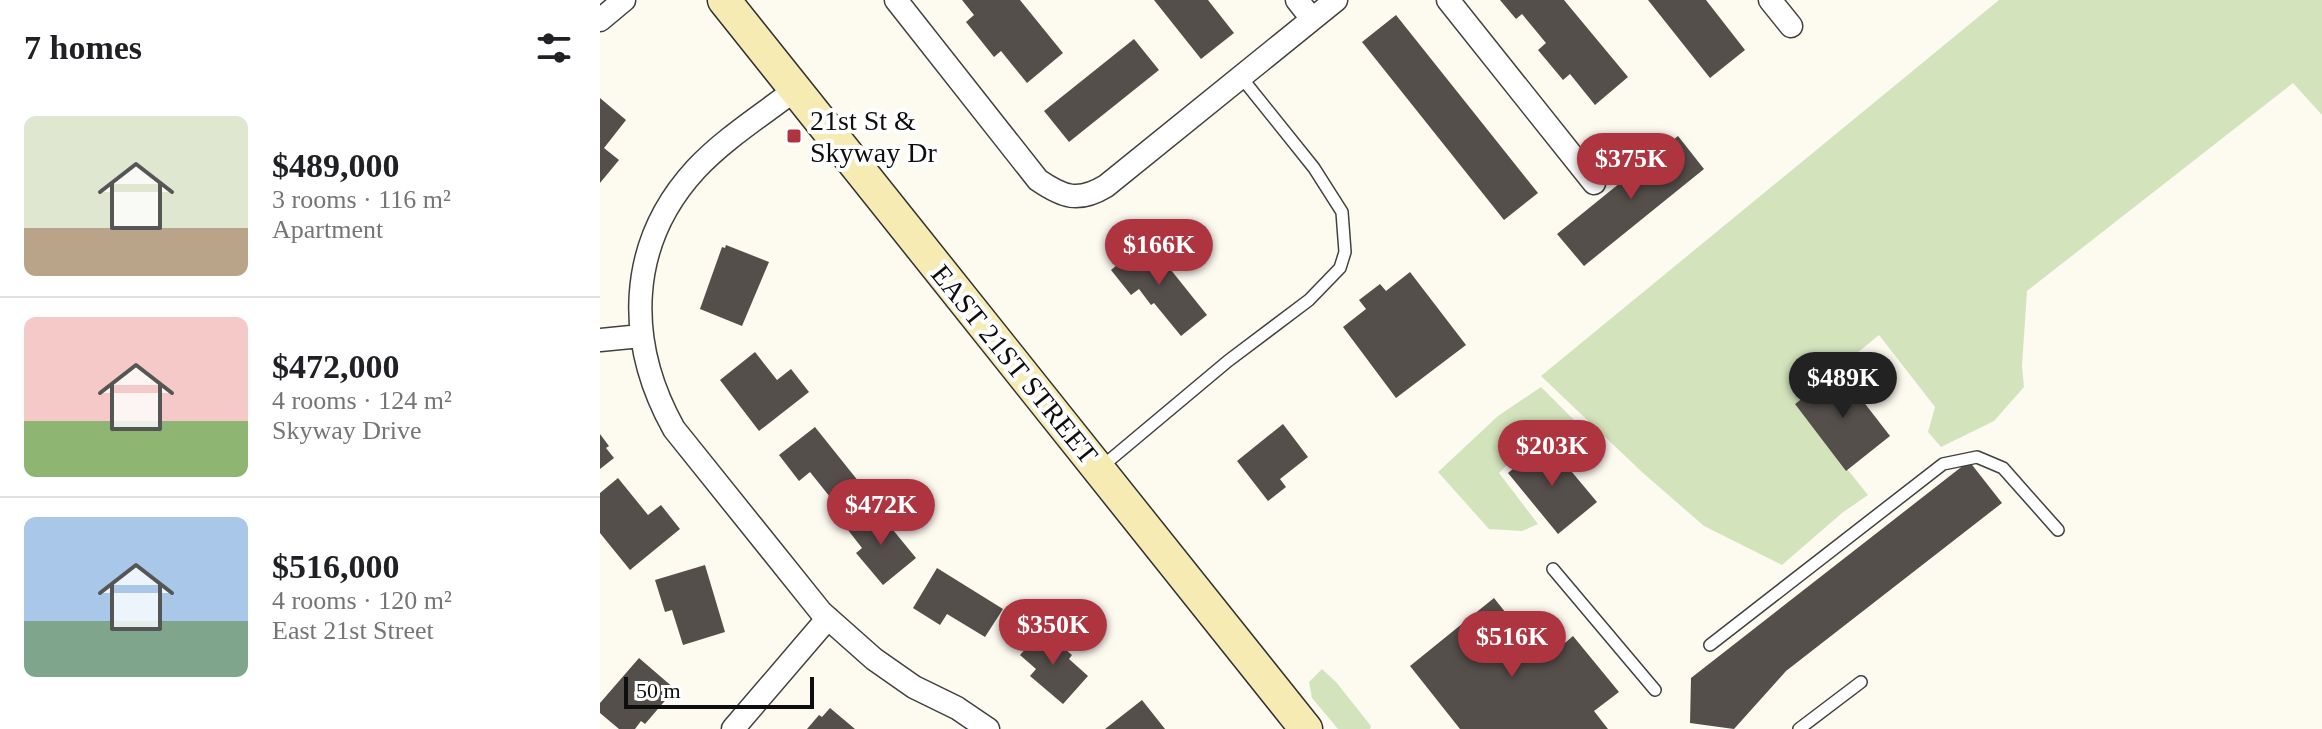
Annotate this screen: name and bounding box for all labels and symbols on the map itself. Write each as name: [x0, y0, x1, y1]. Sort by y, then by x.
place label: 21st St & Skyway Dr: [810, 105, 937, 168]
marker: 21st St & Skyway Dr: [785, 127, 803, 145]
pin: $375K: [1575, 133, 1687, 201]
pin: $166K: [1103, 219, 1215, 287]
street label: EAST 21ST STREET: [925, 259, 1104, 470]
pin: $489K: [1787, 352, 1899, 420]
pin: $203K: [1496, 420, 1608, 488]
pin: $472K: [825, 479, 937, 547]
pin: $350K: [997, 599, 1109, 667]
pin: $516K: [1456, 611, 1568, 679]
scale bar: [624, 673, 814, 709]

